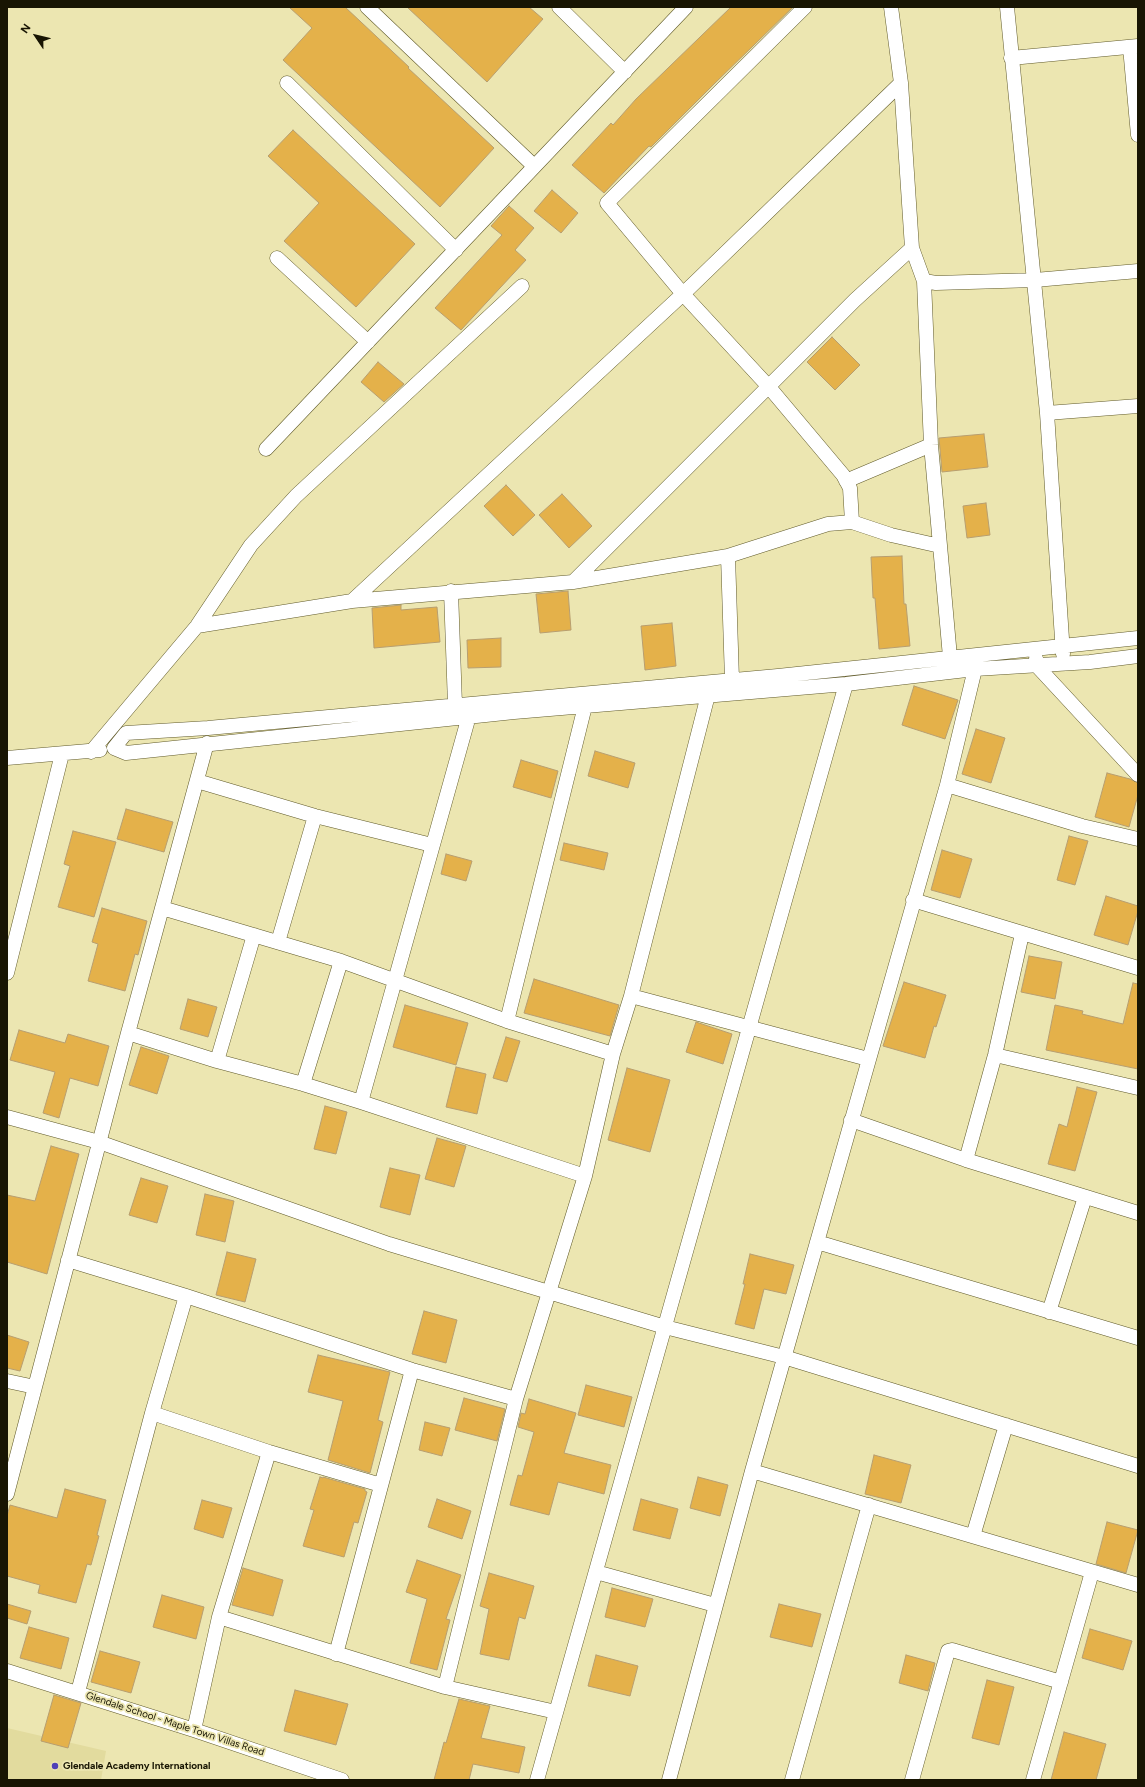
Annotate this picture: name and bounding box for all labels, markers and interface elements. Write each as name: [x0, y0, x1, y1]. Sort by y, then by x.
north arrow: [16, 16, 56, 56]
text: N: [18, 22, 34, 36]
street label: Glendale School - Maple Town Villas Road: [84, 1689, 266, 1759]
place label: Glendale Academy International: [63, 1760, 211, 1772]
marker: Glendale Academy International: [50, 1761, 60, 1771]

